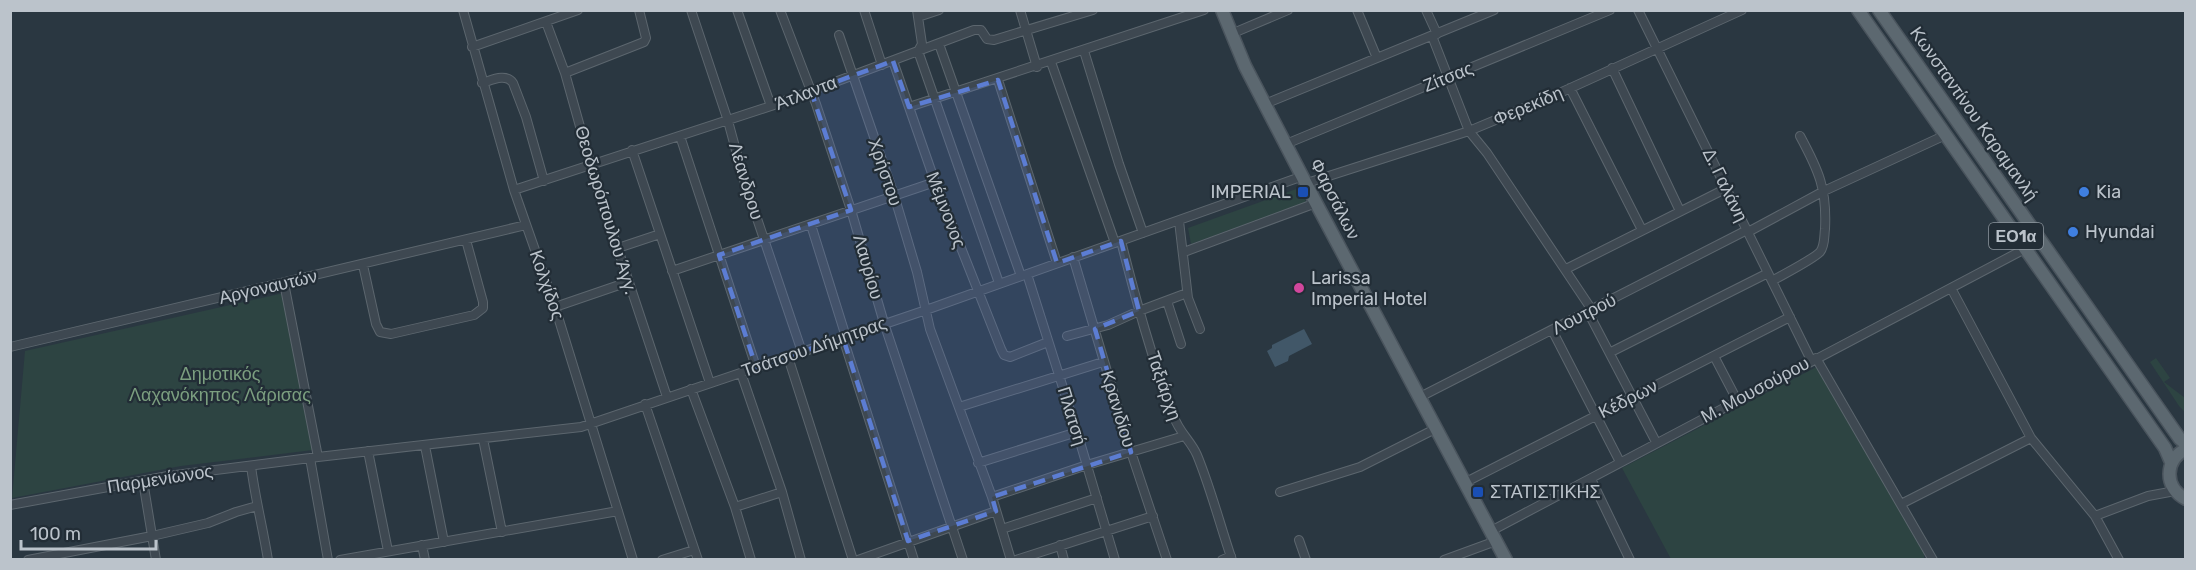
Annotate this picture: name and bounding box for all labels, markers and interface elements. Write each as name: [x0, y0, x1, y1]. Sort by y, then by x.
street label: Κωνσταντίνου Καραμανλή: [1905, 22, 2043, 206]
street label: Ζίτσας: [1420, 57, 1477, 97]
street label: Άτλαντα: [772, 71, 840, 115]
street label: Φερεκίδη: [1490, 81, 1566, 131]
street label: Θεοδωρόπουλου Άγγ.: [570, 123, 642, 297]
street label: Χρήστου: [863, 135, 907, 209]
street label: Λέανδρου: [724, 140, 768, 222]
street label: Δ. Γαλάνη: [1698, 144, 1752, 226]
street label: Φαρσάλων: [1305, 155, 1365, 243]
street label: Μέμνονος: [921, 169, 971, 252]
place label: IMPERIAL: [1210, 181, 1291, 203]
place label: Kia: [2096, 181, 2121, 203]
marker: IMPERIAL: [1296, 185, 1310, 199]
marker: Kia: [2077, 185, 2091, 199]
place label: Hyundai: [2085, 221, 2155, 243]
road number: ΕΟ1α: [1989, 223, 2043, 249]
marker: Hyundai: [2066, 225, 2080, 239]
street label: Λαυρίου: [848, 232, 888, 302]
street label: Κολχίδος: [525, 247, 569, 323]
street label: Αργοναυτών: [217, 265, 319, 309]
place label: Larissa Imperial Hotel: [1311, 267, 1427, 310]
marker: Larissa Imperial Hotel: [1292, 281, 1306, 295]
street label: Λουτρού: [1548, 289, 1620, 339]
street label: Τσάτσου Δήμητρας: [739, 312, 890, 382]
street label: Ταξιάρχη: [1142, 349, 1186, 423]
street label: Μ. Μουσούρου: [1697, 352, 1813, 428]
park label: Δημοτικός Λαχανόκηπος Λάρισας: [129, 363, 311, 406]
street label: Κρανιδίου: [1096, 368, 1140, 450]
street label: Κέδρων: [1595, 375, 1661, 423]
street label: Πλατσή: [1053, 384, 1091, 448]
street label: Παρμενίωνος: [106, 460, 215, 498]
place label: ΣΤΑΤΙΣΤΙΚΗΣ: [1490, 481, 1601, 503]
marker: ΣΤΑΤΙΣΤΙΚΗΣ: [1471, 485, 1485, 499]
scale bar: [21, 513, 156, 551]
text: 100 m: [30, 523, 81, 545]

